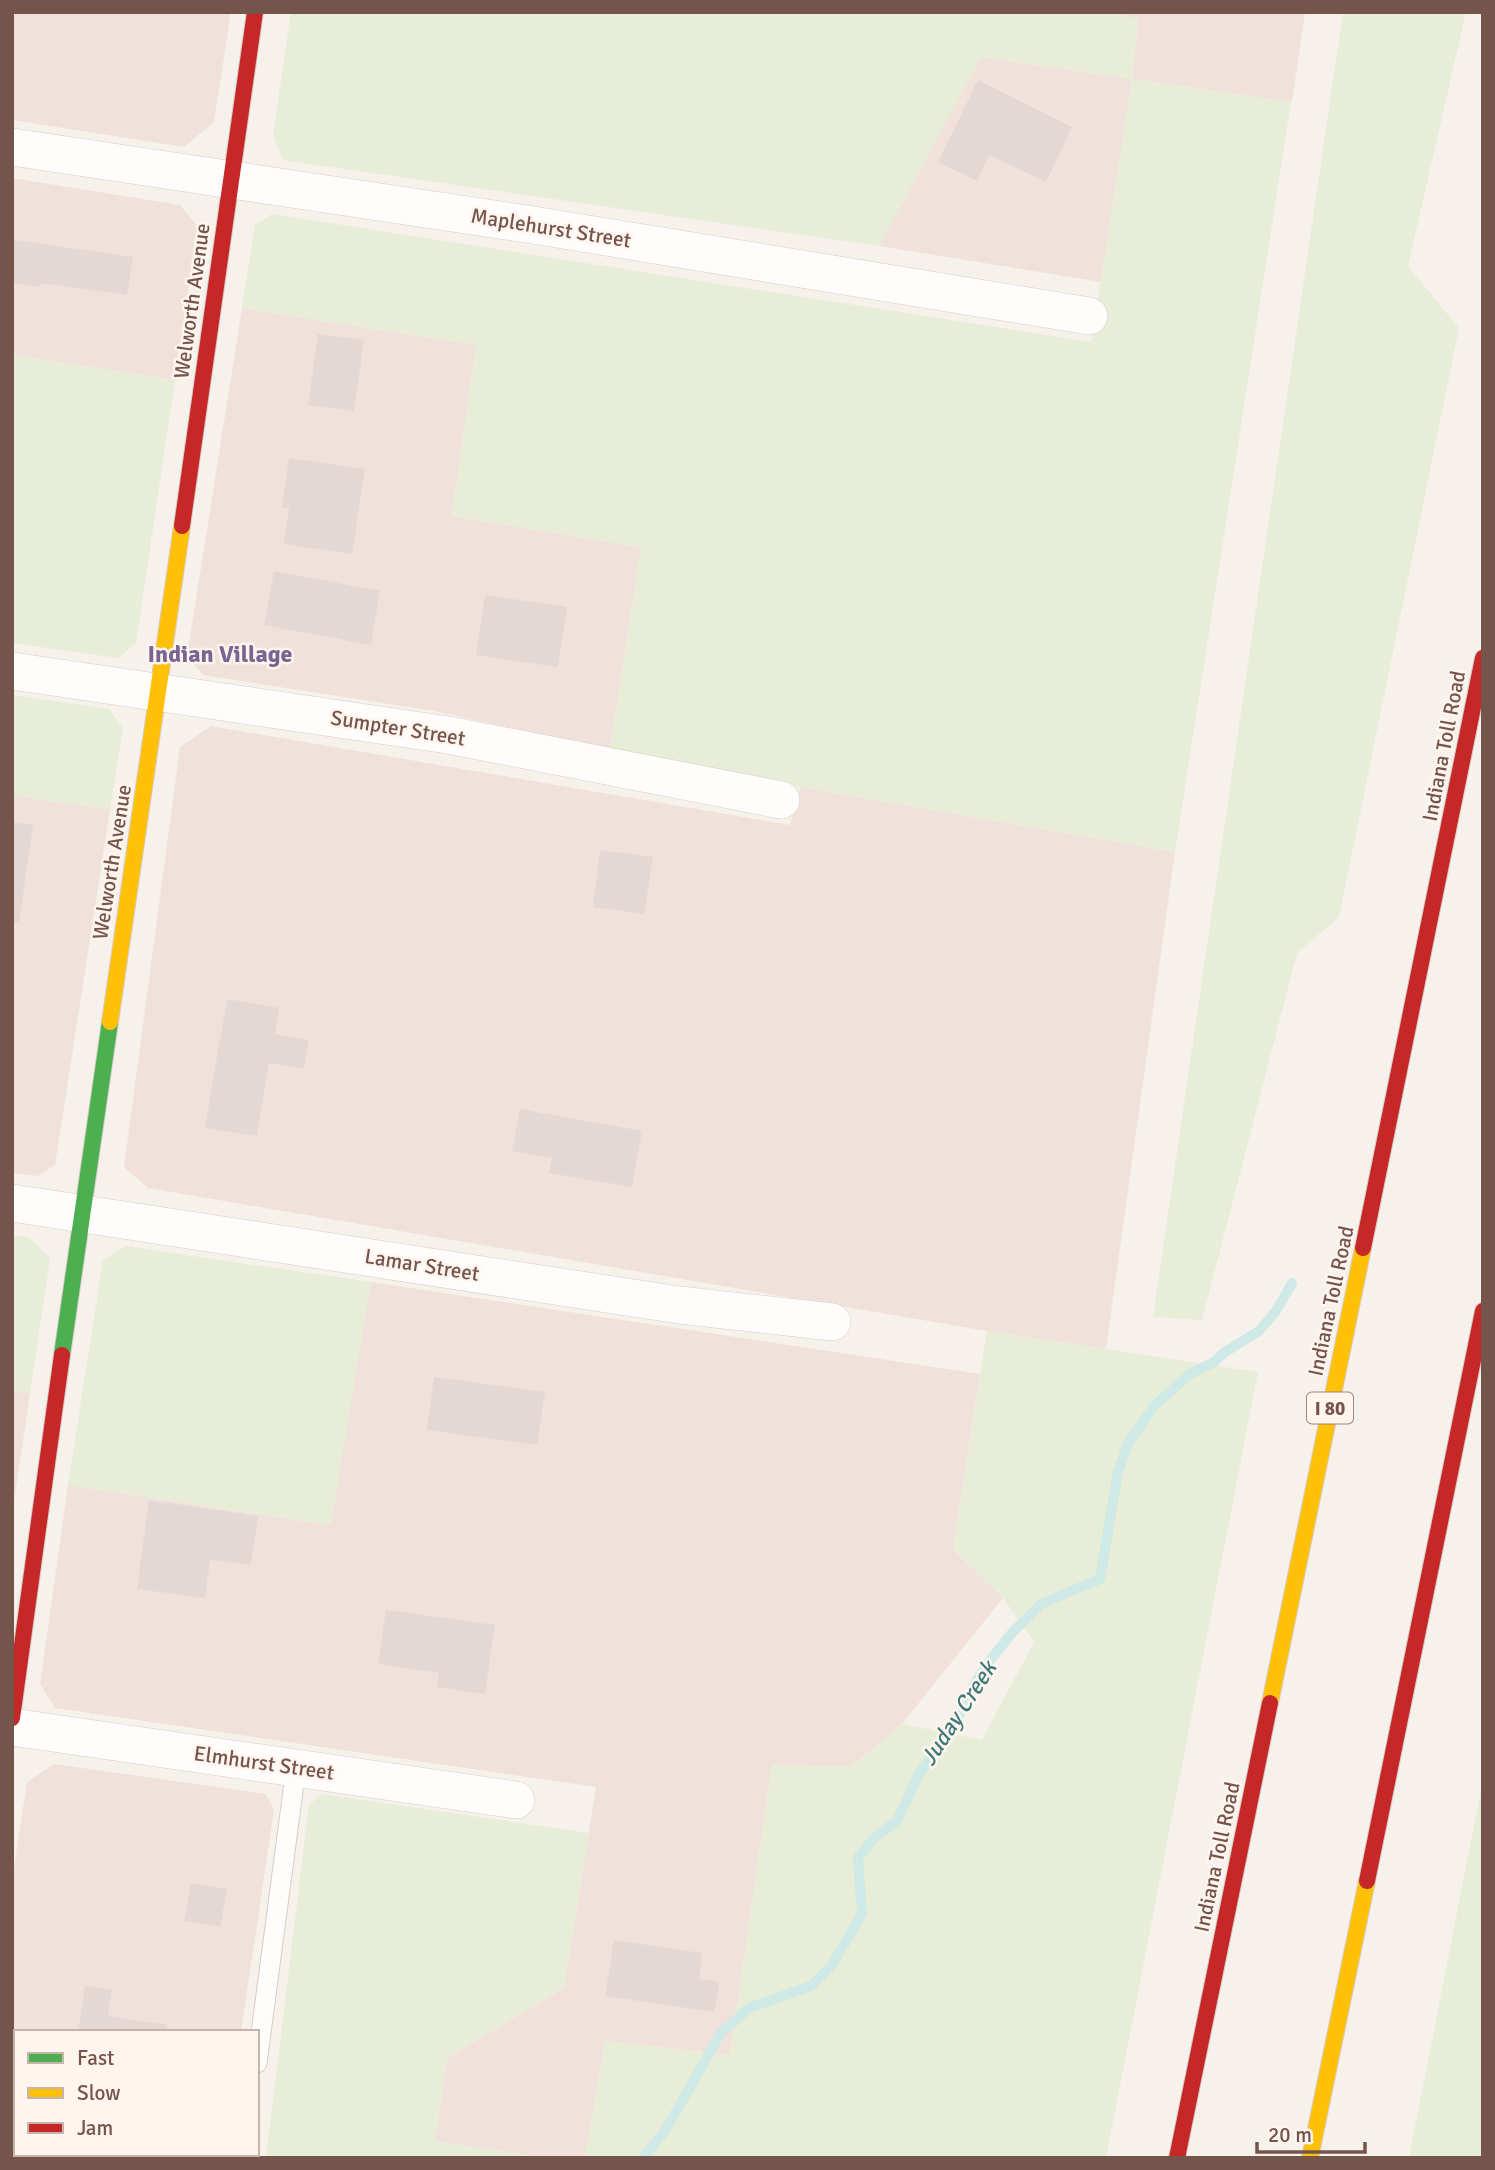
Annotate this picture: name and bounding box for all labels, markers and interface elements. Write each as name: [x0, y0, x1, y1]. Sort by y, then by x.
street label: Maplehurst Street: [469, 203, 633, 253]
street label: Welworth Avenue: [168, 222, 216, 380]
district label: Indian Village: [147, 639, 293, 669]
street label: Indiana Toll Road: [1417, 668, 1471, 824]
street label: Sumpter Street: [329, 705, 467, 751]
street label: Welworth Avenue: [87, 783, 137, 941]
street label: Indiana Toll Road: [1302, 1224, 1360, 1378]
street label: Lamar Street: [363, 1243, 481, 1287]
road number: I 80: [1307, 1392, 1353, 1424]
water label: Juday Creek: [914, 1654, 1004, 1771]
street label: Elmhurst Street: [192, 1740, 336, 1786]
street label: Indiana Toll Road: [1188, 1780, 1246, 1934]
legend: [14, 2030, 259, 2156]
text: Fast: [77, 2045, 114, 2071]
text: Slow: [77, 2080, 121, 2106]
scale bar: [1257, 2110, 1366, 2154]
text: Jam: [77, 2115, 113, 2141]
text: 20 m: [1268, 2122, 1312, 2148]

